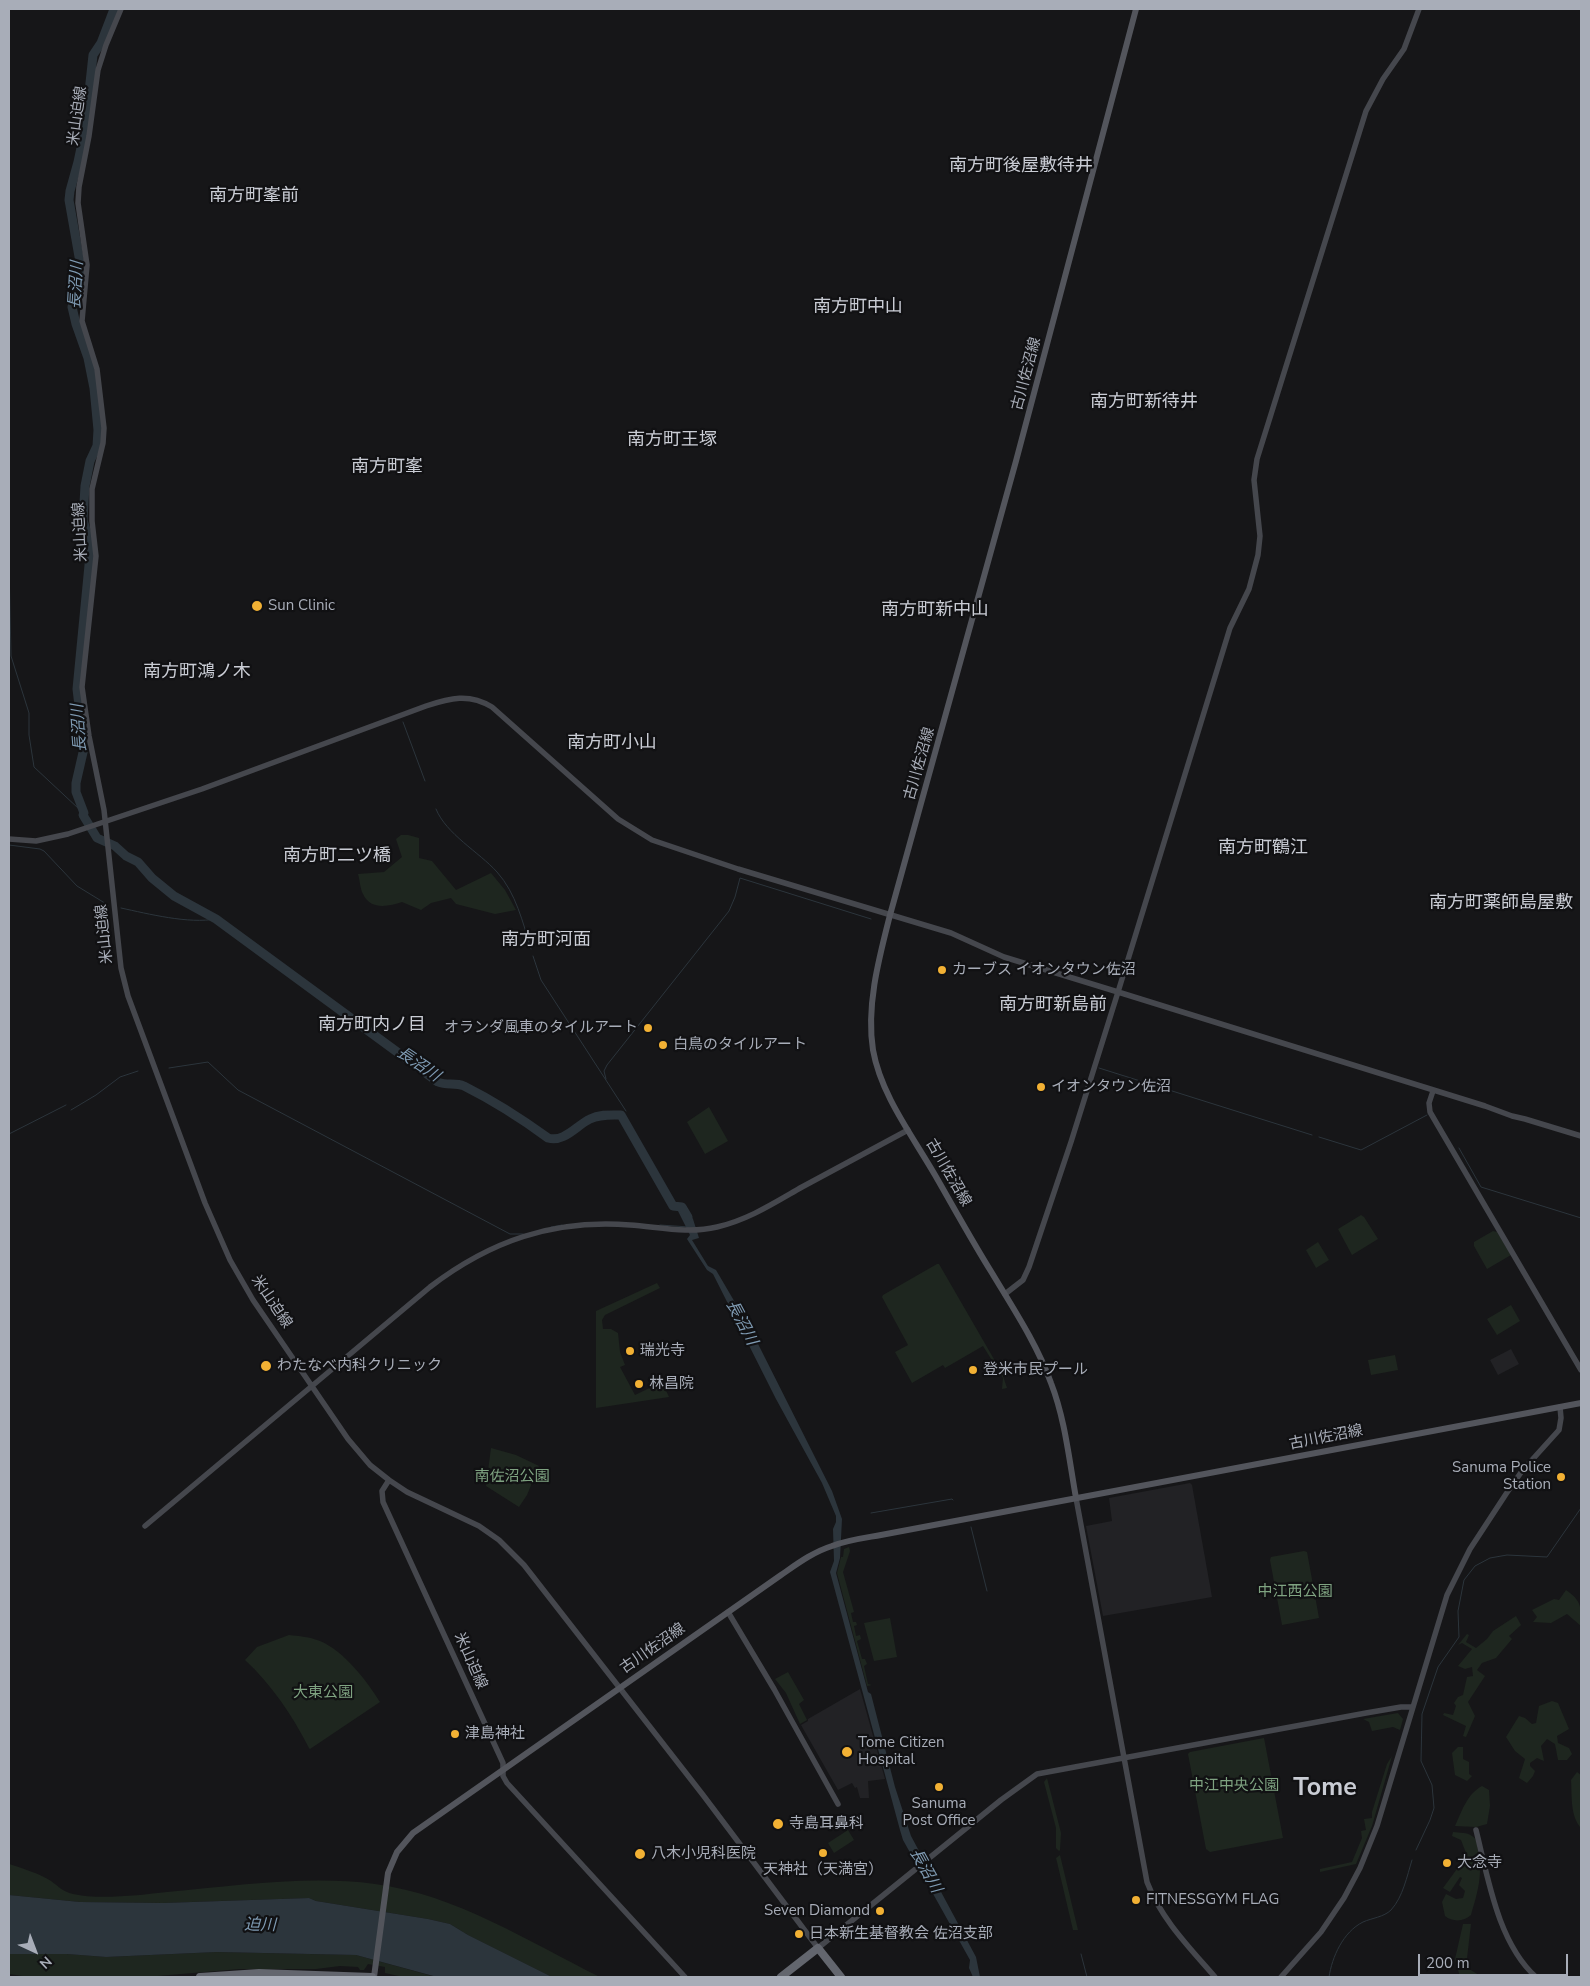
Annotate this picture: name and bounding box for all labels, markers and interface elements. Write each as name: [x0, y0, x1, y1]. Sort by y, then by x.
street label: 米山迫線: [65, 85, 91, 147]
district label: 南方町後屋敷待井: [949, 156, 1093, 178]
district label: 南方町峯前: [209, 186, 299, 208]
water label: 長沼川: [66, 261, 88, 309]
district label: 南方町中山: [813, 297, 903, 319]
street label: 古川佐沼線: [1009, 335, 1045, 413]
district label: 南方町新待井: [1090, 392, 1198, 414]
district label: 南方町王塚: [627, 430, 717, 452]
district label: 南方町峯: [351, 457, 423, 479]
street label: 米山迫線: [70, 502, 92, 562]
place label: Sun Clinic: [268, 597, 335, 615]
marker: Sun Clinic: [250, 599, 264, 613]
district label: 南方町新中山: [881, 600, 989, 622]
district label: 南方町鴻ノ木: [143, 662, 251, 684]
water label: 長沼川: [69, 703, 91, 753]
street label: 古川佐沼線: [901, 725, 939, 803]
district label: 南方町小山: [567, 733, 657, 755]
district label: 南方町鶴江: [1218, 838, 1308, 860]
district label: 南方町二ツ橋: [283, 846, 391, 868]
district label: 南方町薬師島屋敷: [1429, 893, 1573, 915]
street label: 米山迫線: [93, 903, 117, 965]
district label: 南方町河面: [501, 930, 591, 952]
place label: カーブス イオンタウン佐沼: [952, 961, 1136, 979]
marker: カーブス イオンタウン佐沼: [936, 964, 948, 976]
district label: 南方町新島前: [999, 995, 1107, 1017]
district label: 南方町内ノ目: [318, 1015, 426, 1037]
place label: オランダ風車のタイルアート: [444, 1019, 638, 1037]
marker: オランダ風車のタイルアート: [642, 1022, 654, 1034]
place label: 白鳥のタイルアート: [673, 1036, 807, 1054]
marker: 白鳥のタイルアート: [657, 1039, 669, 1051]
water label: 長沼川: [393, 1044, 443, 1086]
place label: イオンタウン佐沼: [1051, 1078, 1171, 1096]
marker: イオンタウン佐沼: [1035, 1081, 1047, 1093]
street label: 古川佐沼線: [921, 1136, 975, 1210]
street label: 米山迫線: [247, 1272, 295, 1332]
water label: 長沼川: [721, 1297, 761, 1349]
place label: 瑞光寺: [640, 1342, 685, 1360]
marker: 瑞光寺: [624, 1345, 636, 1357]
place label: わたなべ内科クリニック: [277, 1357, 442, 1375]
marker: わたなべ内科クリニック: [259, 1359, 273, 1373]
place label: 登米市民プール: [983, 1361, 1088, 1379]
marker: 登米市民プール: [967, 1364, 979, 1376]
place label: 林昌院: [649, 1375, 694, 1393]
marker: 林昌院: [633, 1378, 645, 1390]
street label: 古川佐沼線: [1287, 1422, 1365, 1454]
place label: Sanuma Police Station: [1452, 1459, 1551, 1494]
park label: 南佐沼公園: [475, 1468, 549, 1486]
marker: Sanuma Police Station: [1555, 1471, 1567, 1483]
park label: 中江西公園: [1258, 1583, 1332, 1601]
street label: 古川佐沼線: [617, 1620, 689, 1678]
street label: 米山迫線: [450, 1630, 490, 1692]
park label: 大東公園: [293, 1684, 353, 1702]
place label: 津島神社: [465, 1725, 525, 1743]
marker: 津島神社: [449, 1728, 461, 1740]
place label: Tome Citizen Hospital: [858, 1734, 944, 1769]
marker: Tome Citizen Hospital: [840, 1745, 854, 1759]
district label: Tome: [1293, 1774, 1357, 1804]
park label: 中江中央公園: [1189, 1777, 1279, 1795]
marker: Sanuma Post Office: [933, 1781, 945, 1793]
place label: Sanuma Post Office: [902, 1795, 976, 1830]
place label: 寺島耳鼻科: [789, 1815, 864, 1833]
marker: 寺島耳鼻科: [771, 1817, 785, 1831]
place label: 八木小児科医院: [651, 1845, 756, 1863]
water label: 長沼川: [905, 1845, 945, 1897]
marker: 八木小児科医院: [633, 1847, 647, 1861]
marker: 天神社（天満宮）: [817, 1847, 829, 1859]
place label: 大念寺: [1457, 1854, 1502, 1872]
marker: 大念寺: [1441, 1857, 1453, 1869]
place label: 天神社（天満宮）: [763, 1861, 883, 1879]
place label: FITNESSGYM FLAG: [1146, 1891, 1279, 1909]
marker: FITNESSGYM FLAG: [1130, 1894, 1142, 1906]
place label: Seven Diamond: [764, 1902, 870, 1920]
marker: Seven Diamond: [874, 1905, 886, 1917]
water label: 迫川: [244, 1916, 276, 1936]
place label: 日本新生基督教会 佐沼支部: [809, 1925, 993, 1943]
north arrow: [10, 1926, 60, 1976]
marker: 日本新生基督教会 佐沼支部: [793, 1928, 805, 1940]
scale bar: [1420, 1944, 1570, 1976]
text: N: [35, 1952, 56, 1973]
text: 200 m: [1426, 1953, 1470, 1973]

